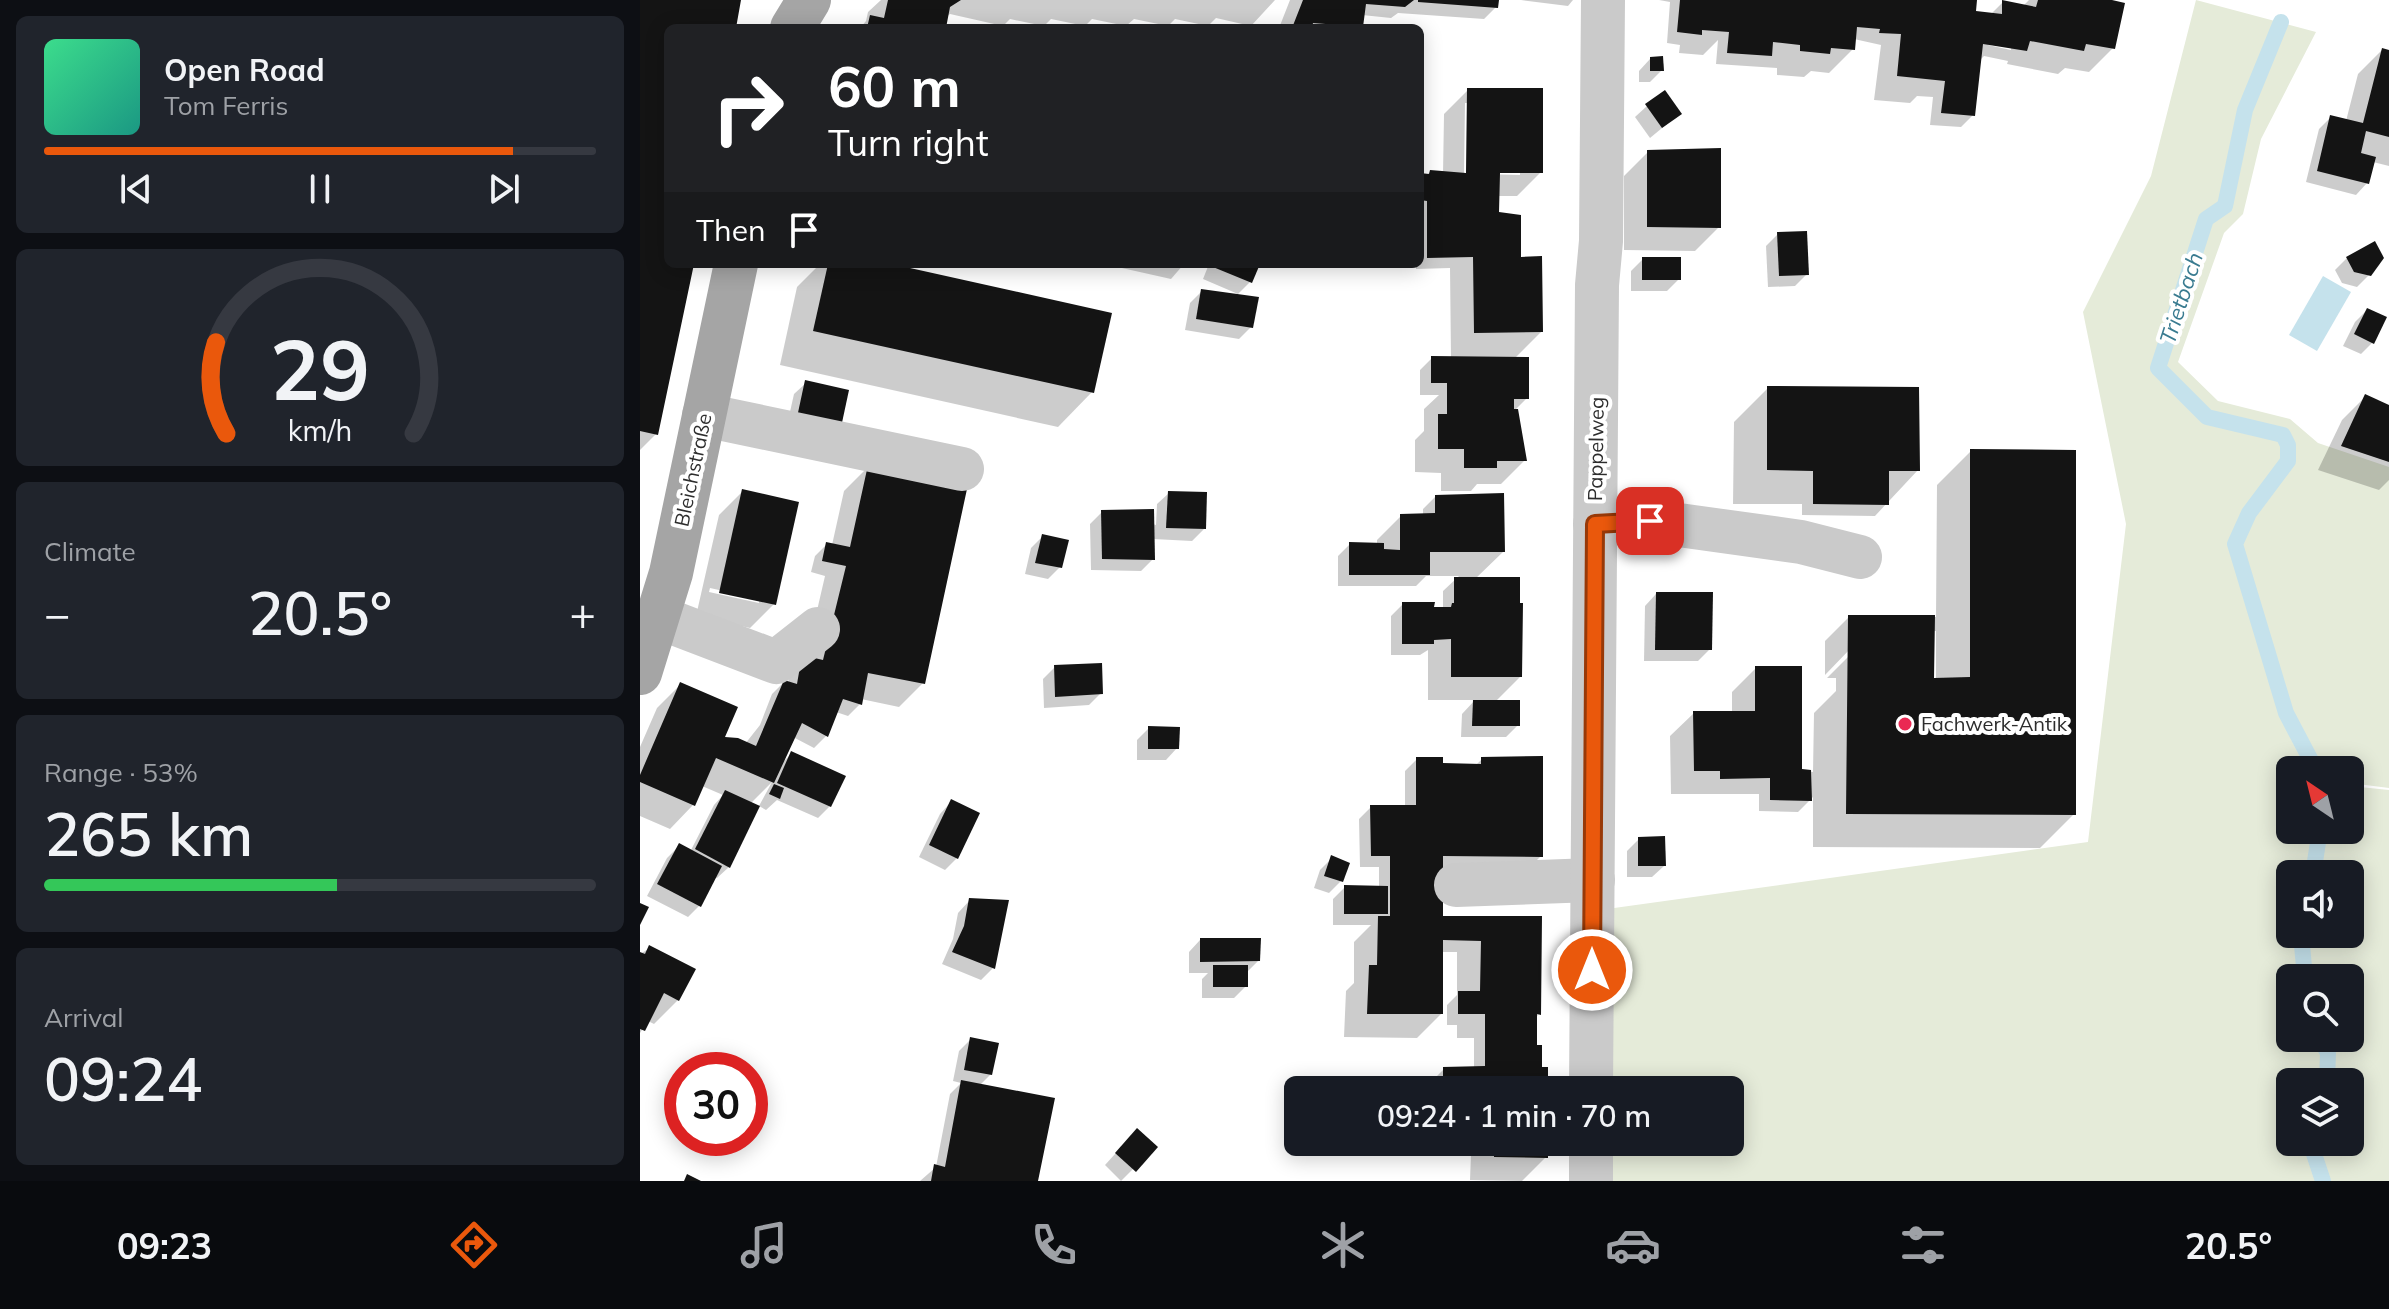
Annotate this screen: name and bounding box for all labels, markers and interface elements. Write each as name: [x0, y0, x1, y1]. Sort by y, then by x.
text: Open Road: [164, 51, 325, 89]
text: 60 m: [828, 51, 961, 121]
icon: right: [696, 56, 800, 160]
text: Tom Ferris: [164, 89, 288, 122]
text: Turn right: [828, 120, 989, 165]
icon: previous: [114, 167, 158, 211]
icon: pause: [298, 167, 342, 211]
icon: next: [482, 167, 526, 211]
icon: arrive: [782, 208, 826, 252]
text: Then: [696, 211, 766, 249]
water label: Trietbach: [2153, 249, 2209, 347]
text: 29: [270, 315, 370, 420]
street label: Pappelweg: [1582, 397, 1609, 501]
street label: Bleichstraße: [668, 411, 717, 529]
text: km/h: [288, 412, 352, 448]
pin: [1616, 487, 1684, 555]
icon: arrive: [1628, 499, 1672, 543]
text: Climate: [44, 535, 136, 568]
text: 20.5°: [248, 575, 392, 650]
text: −: [44, 586, 70, 641]
text: +: [570, 586, 596, 641]
place label: Fachwerk-Antik: [1921, 711, 2068, 736]
marker: Fachwerk-Antik: [1896, 715, 1914, 733]
text: Range · 53%: [44, 756, 198, 789]
north arrow: [2276, 756, 2364, 844]
map controls: [2276, 756, 2364, 1156]
text: 265 km: [44, 796, 253, 871]
button: sound: [2276, 860, 2364, 948]
position arrow: [1550, 928, 1634, 1012]
button: search: [2276, 964, 2364, 1052]
text: Arrival: [44, 1001, 124, 1034]
text: 09:24: [44, 1041, 202, 1116]
speed limit sign: 30: [664, 1052, 768, 1156]
button: layers: [2276, 1068, 2364, 1156]
text: 09:24 · 1 min · 70 m: [1377, 1097, 1651, 1135]
icon: directions: [446, 1217, 502, 1273]
icon: music: [736, 1217, 792, 1273]
icon: phone: [1026, 1217, 1082, 1273]
icon: climate: [1315, 1217, 1371, 1273]
icon: car: [1605, 1217, 1661, 1273]
icon: filters: [1895, 1217, 1951, 1273]
text: 09:23: [117, 1223, 212, 1268]
text: 20.5°: [2185, 1223, 2272, 1268]

